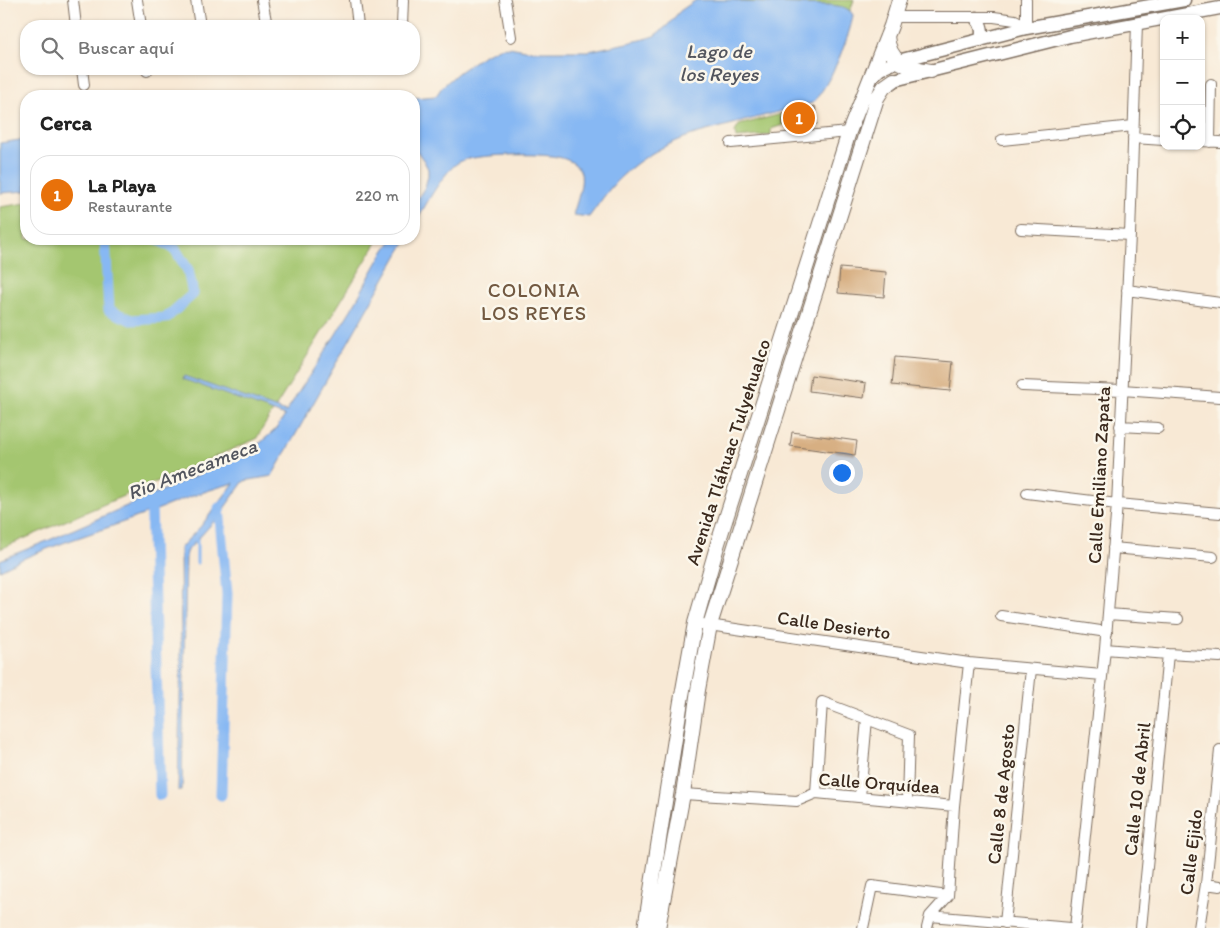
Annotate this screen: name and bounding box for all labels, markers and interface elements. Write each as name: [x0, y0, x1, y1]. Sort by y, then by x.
map controls: [1160, 15, 1205, 150]
button: +: [1160, 15, 1205, 60]
search box: [20, 20, 420, 75]
icon: search: [38, 34, 66, 62]
text: Buscar aquí: [78, 36, 174, 59]
water label: Lago de los Reyes: [680, 39, 760, 86]
button: −: [1160, 60, 1205, 105]
pin: 1: [783, 99, 815, 137]
button: locate: [1160, 105, 1205, 150]
text: Cerca: [40, 110, 92, 135]
text: La Playa: [88, 174, 156, 197]
text: 1: [53, 186, 61, 205]
text: 220 m: [355, 186, 399, 205]
text: Restaurante: [88, 197, 172, 216]
district label: COLONIA LOS REYES: [481, 278, 587, 325]
street label: Avenida Tláhuac Tulyehualco: [681, 336, 775, 568]
street label: Calle Emiliano Zapata: [1083, 385, 1115, 565]
water label: Rio Amecameca: [124, 433, 261, 505]
your location: [829, 460, 855, 486]
street label: Calle Desierto: [776, 606, 892, 644]
street label: Calle 10 de Abril: [1119, 720, 1156, 857]
street label: Calle 8 de Agosto: [982, 722, 1020, 866]
street label: Calle Orquídea: [818, 767, 940, 799]
street label: Calle Ejido: [1174, 808, 1208, 896]

